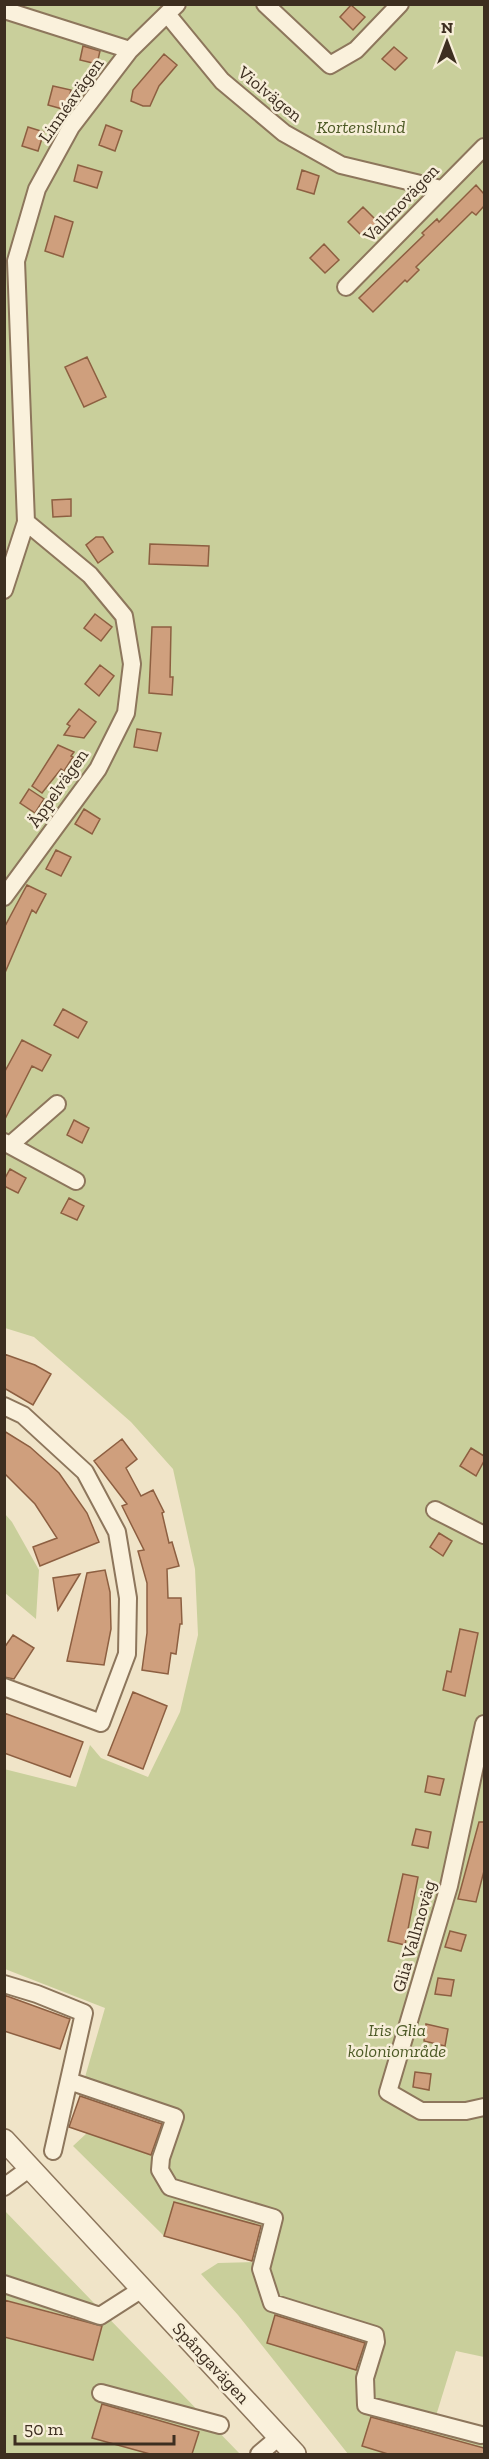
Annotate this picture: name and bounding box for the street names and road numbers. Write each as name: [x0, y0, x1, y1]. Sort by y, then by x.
street label: Linnéavägen: [34, 53, 109, 147]
street label: Violvägen: [233, 61, 307, 127]
street label: Vallmovägen: [358, 159, 444, 247]
street label: Äppelvägen: [23, 744, 93, 832]
street label: Glia Vallmoväg: [388, 1877, 441, 1995]
street label: Spångavägen: [168, 2318, 255, 2409]

